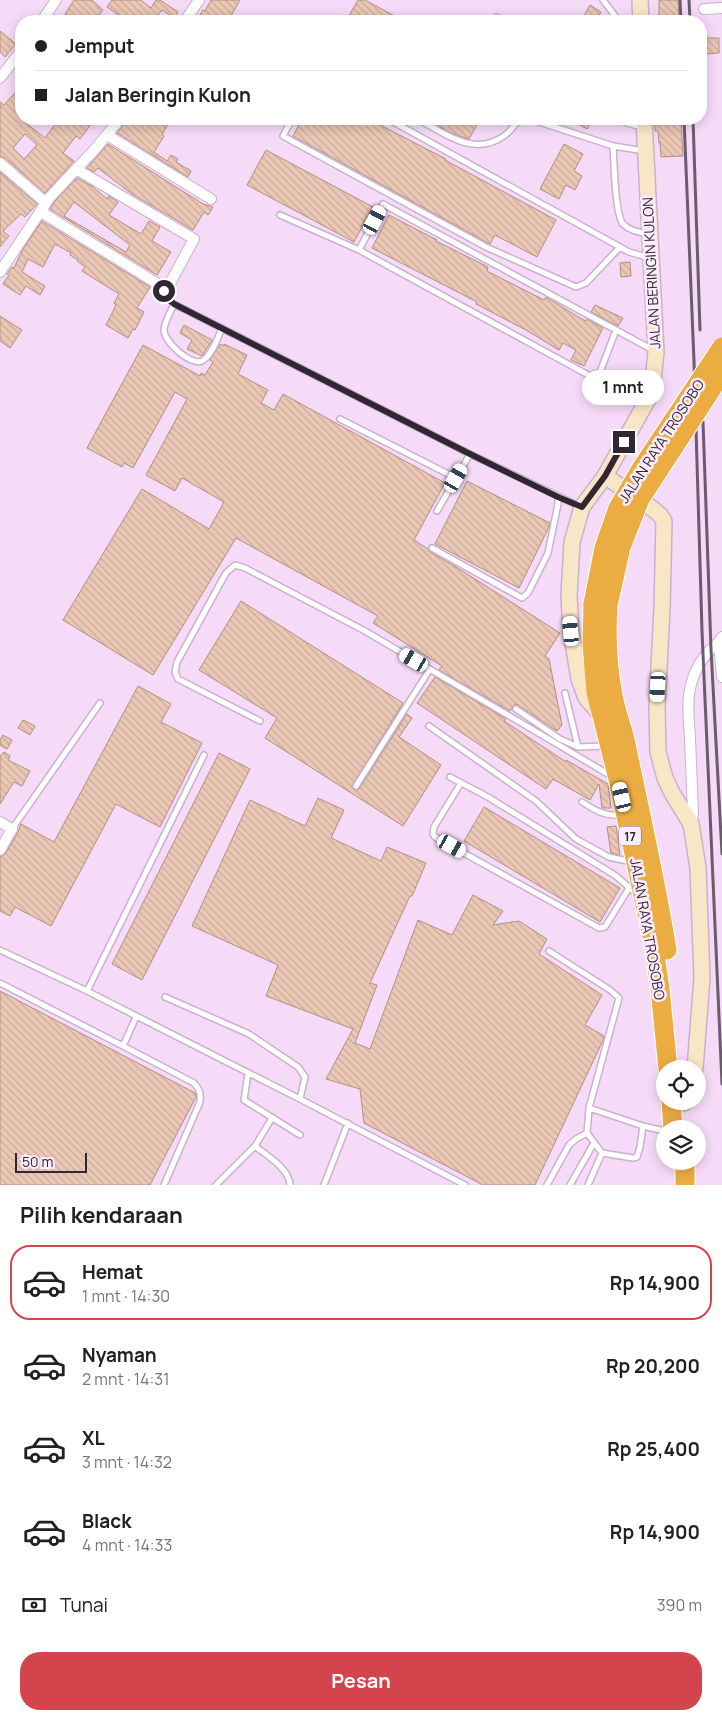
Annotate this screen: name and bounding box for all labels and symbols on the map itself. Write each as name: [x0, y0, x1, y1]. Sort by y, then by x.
street label: JALAN BERINGIN KULON: [638, 197, 664, 349]
car: [361, 203, 388, 237]
route start: [153, 280, 175, 302]
callout: 1 mnt: [583, 370, 665, 404]
street label: JALAN RAYA TROSOBO: [614, 376, 708, 506]
route end: [613, 431, 635, 453]
car: [442, 461, 469, 495]
car: [562, 615, 579, 647]
car: [397, 646, 430, 674]
car: [649, 672, 666, 702]
car: [611, 781, 632, 813]
road number: 17: [619, 826, 641, 846]
car: [435, 832, 468, 860]
street label: JALAN RAYA TROSOBO: [626, 857, 670, 1001]
scale bar: [15, 1150, 88, 1173]

